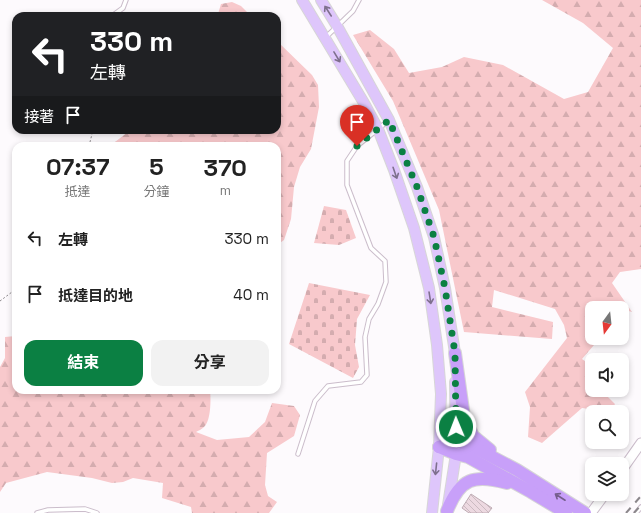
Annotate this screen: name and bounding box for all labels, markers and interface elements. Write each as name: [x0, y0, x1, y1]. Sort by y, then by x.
one-way arrow: [324, 6, 332, 17]
text: 330 m: [90, 23, 173, 59]
icon: left: [24, 28, 76, 80]
one-way arrow: [333, 51, 341, 62]
text: 左轉: [90, 61, 126, 84]
icon: arrive: [62, 104, 84, 126]
pin: [340, 105, 374, 146]
text: 接著: [24, 107, 54, 126]
icon: arrive: [346, 111, 368, 133]
text: 07:37: [46, 151, 109, 182]
text: 5: [149, 151, 164, 182]
text: 370: [204, 152, 247, 183]
one-way arrow: [392, 167, 400, 179]
text: m: [220, 182, 231, 199]
text: 抵達: [65, 183, 91, 200]
text: 分鐘: [144, 183, 170, 200]
icon: left: [24, 227, 46, 249]
text: 330 m: [225, 229, 269, 248]
text: 左轉: [58, 230, 88, 249]
icon: arrive: [24, 283, 46, 305]
text: 40 m: [233, 285, 269, 304]
text: 抵達目的地: [58, 286, 133, 305]
one-way arrow: [426, 291, 434, 304]
north arrow: [585, 301, 629, 345]
map controls: [585, 301, 629, 501]
button: 結束: [24, 340, 143, 386]
button: 分享: [151, 340, 269, 386]
button: sound: [585, 353, 629, 397]
button: search: [585, 405, 629, 449]
position arrow: [435, 406, 477, 448]
button: layers: [585, 457, 629, 501]
one-way arrow: [433, 462, 440, 475]
one-way arrow: [555, 493, 566, 502]

